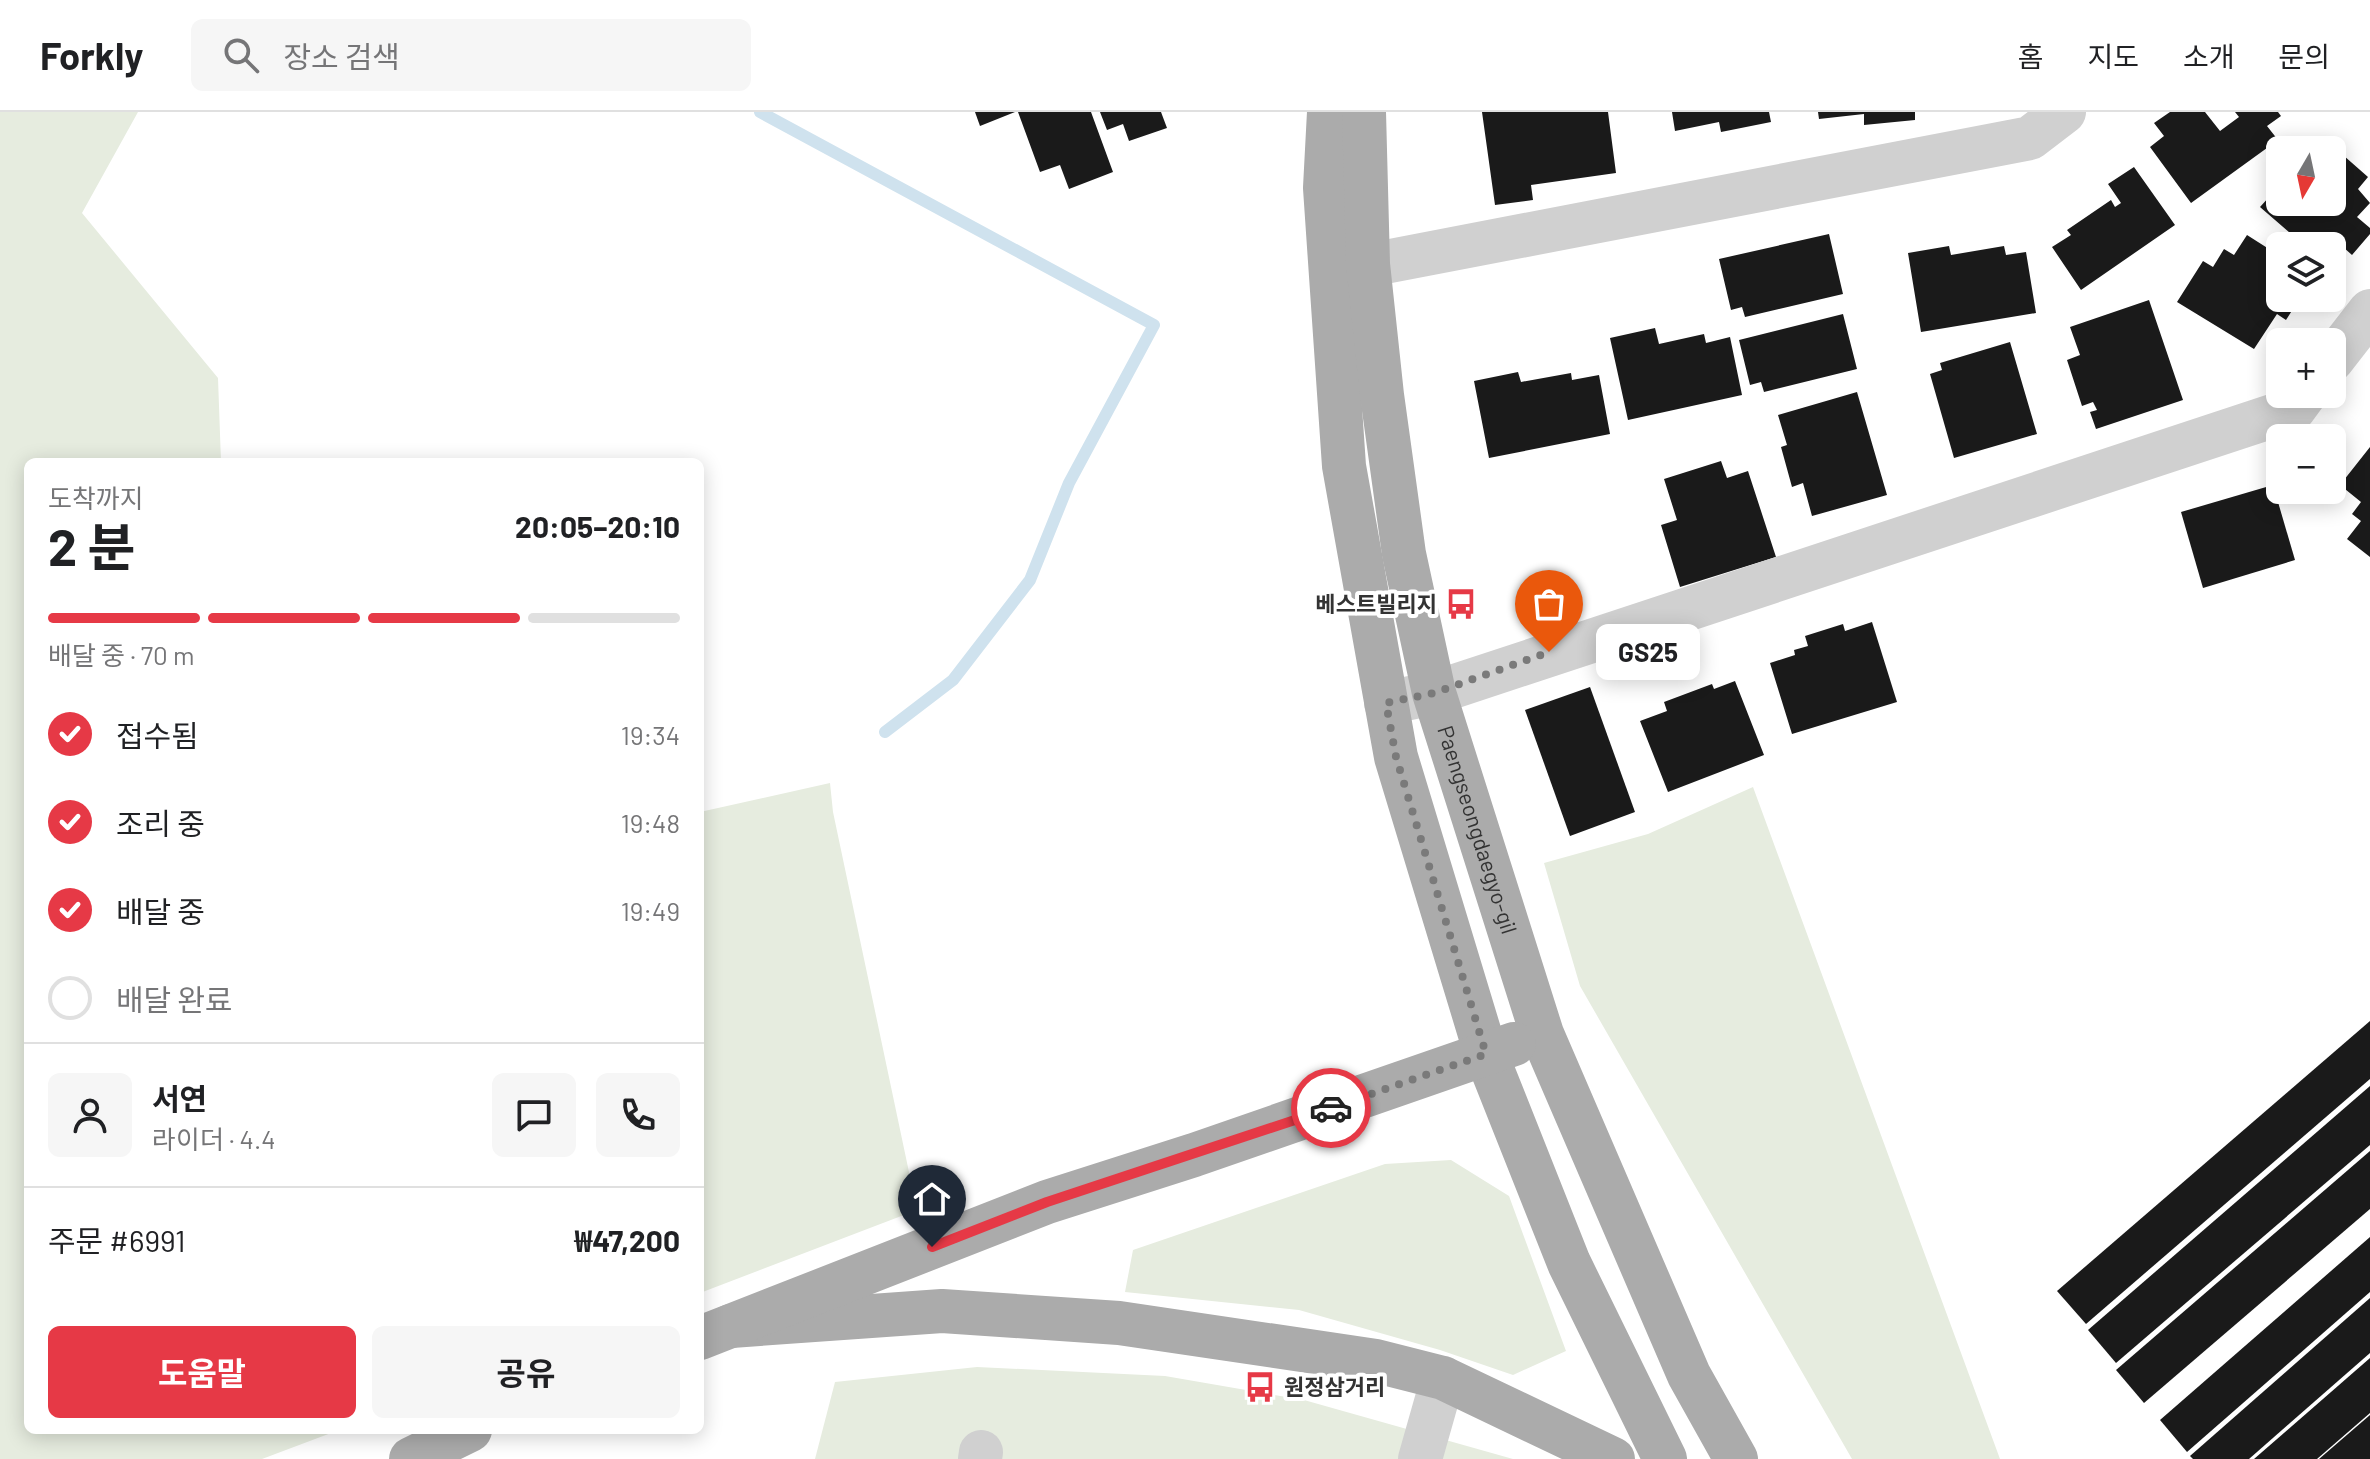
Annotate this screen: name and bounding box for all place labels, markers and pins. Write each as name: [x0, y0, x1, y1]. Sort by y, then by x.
pin: [1515, 570, 1583, 652]
bus stop icon: 베스트빌리지: [1444, 587, 1478, 621]
place label: 베스트빌리지: [1316, 590, 1437, 616]
callout: GS25: [1597, 624, 1701, 680]
pin: [898, 1165, 966, 1247]
bus stop icon: 원정삼거리: [1243, 1370, 1277, 1404]
place label: 원정삼거리: [1284, 1373, 1385, 1399]

